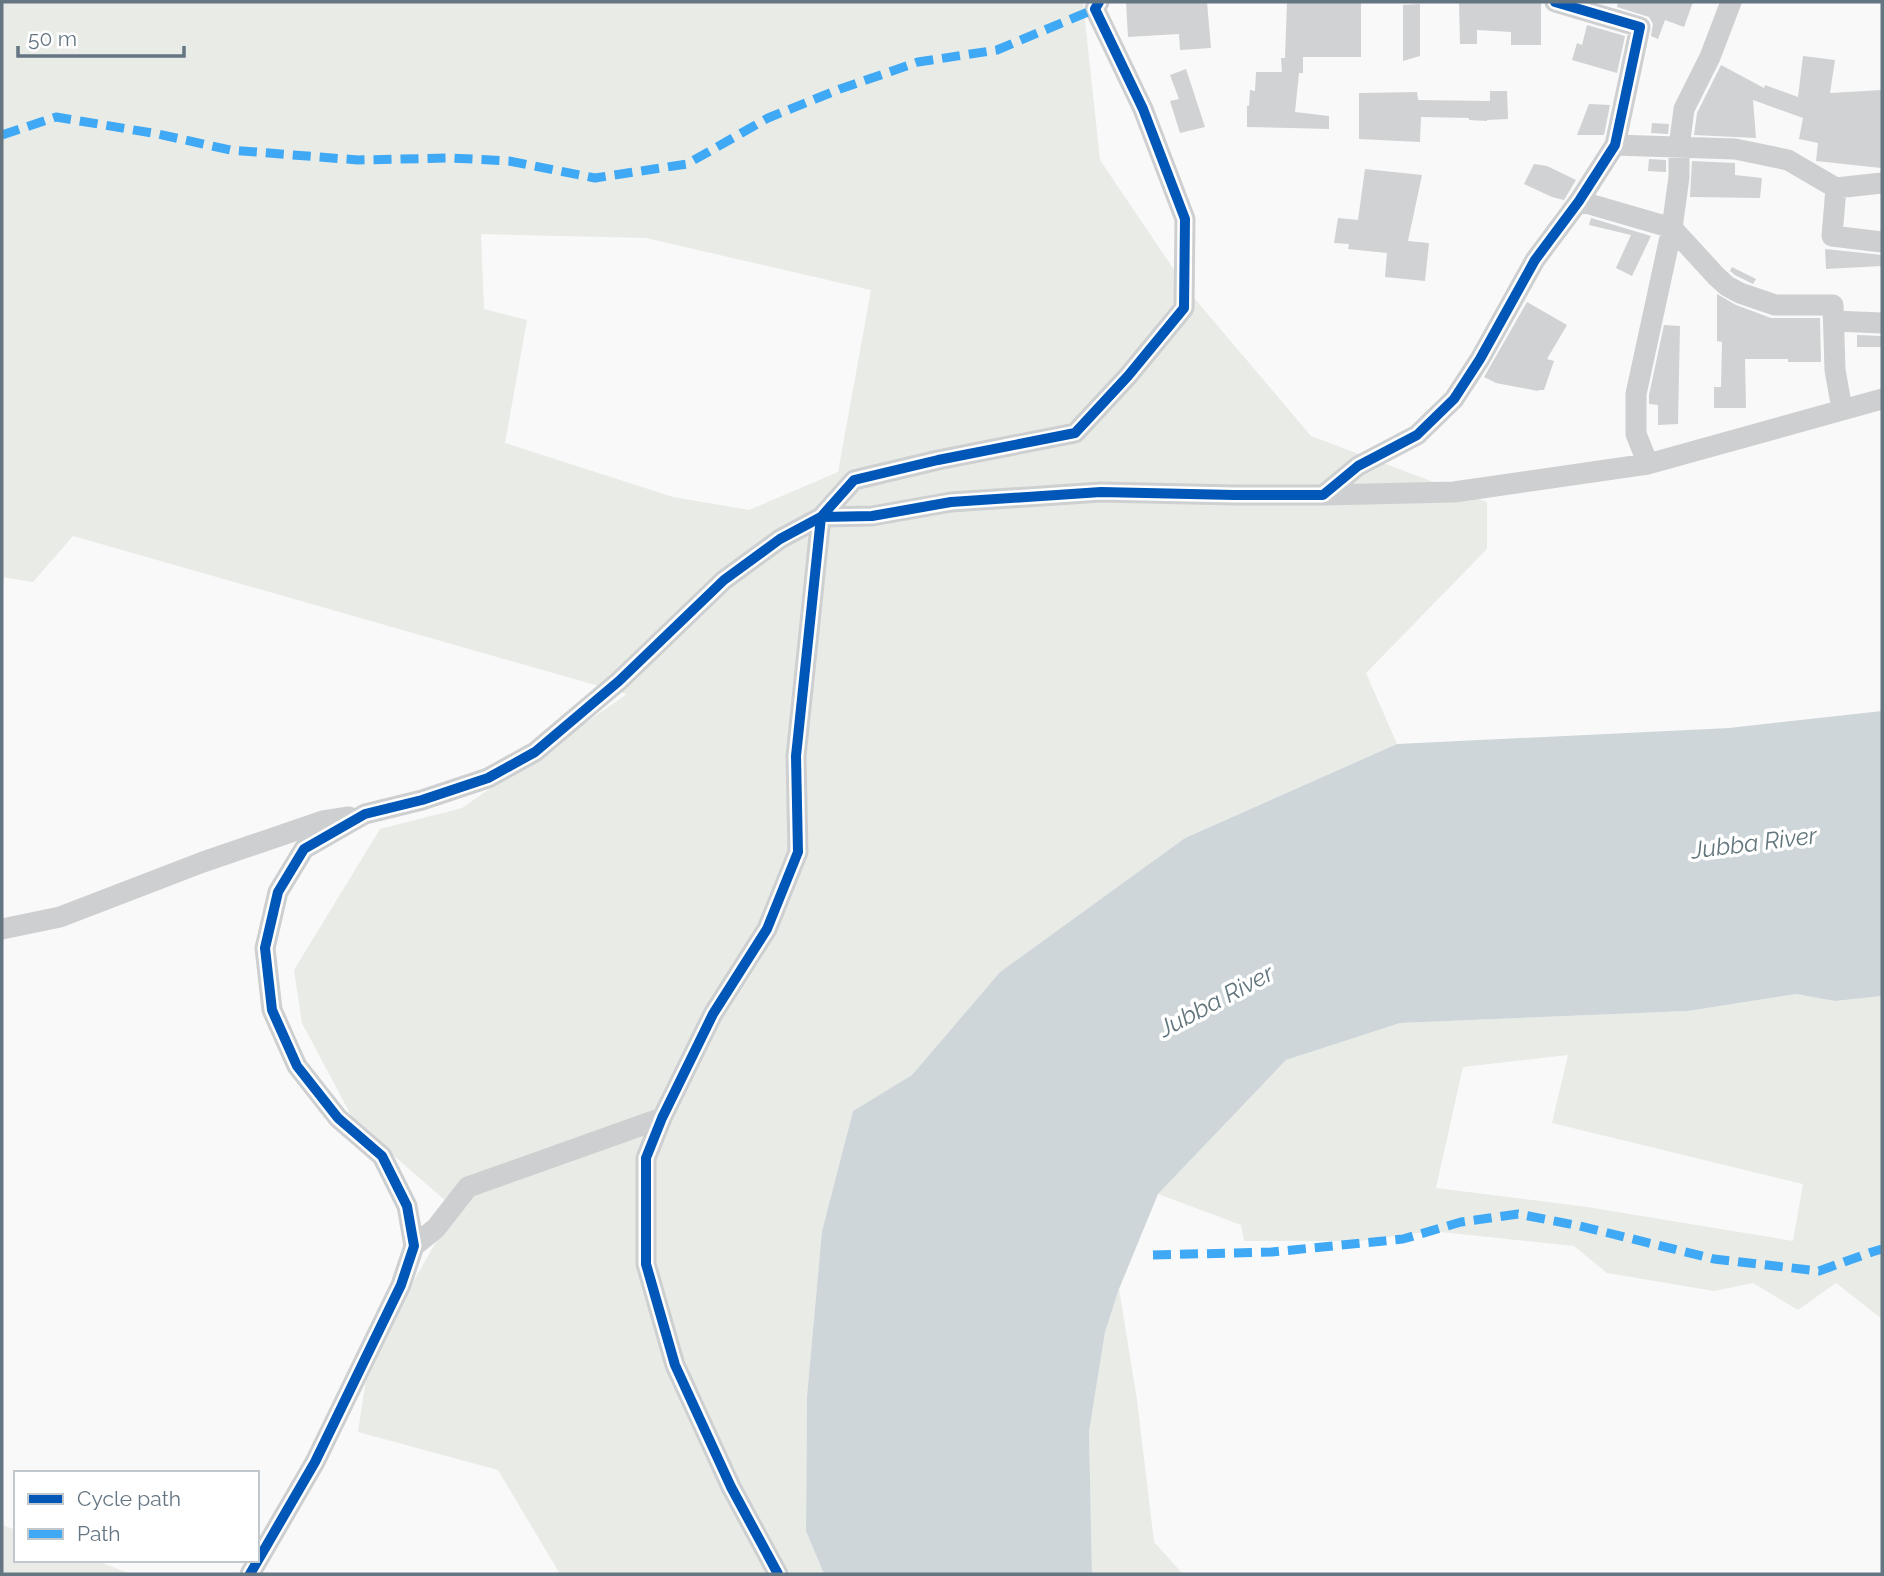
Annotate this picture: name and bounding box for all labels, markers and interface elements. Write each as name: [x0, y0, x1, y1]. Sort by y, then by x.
scale bar: [18, 14, 184, 58]
text: 50 m: [28, 26, 77, 51]
water label: Jubba River: [1689, 820, 1819, 865]
water label: Jubba River: [1152, 958, 1279, 1043]
legend: [14, 1471, 259, 1562]
text: Cycle path: [77, 1486, 181, 1511]
text: Path: [77, 1521, 121, 1546]

